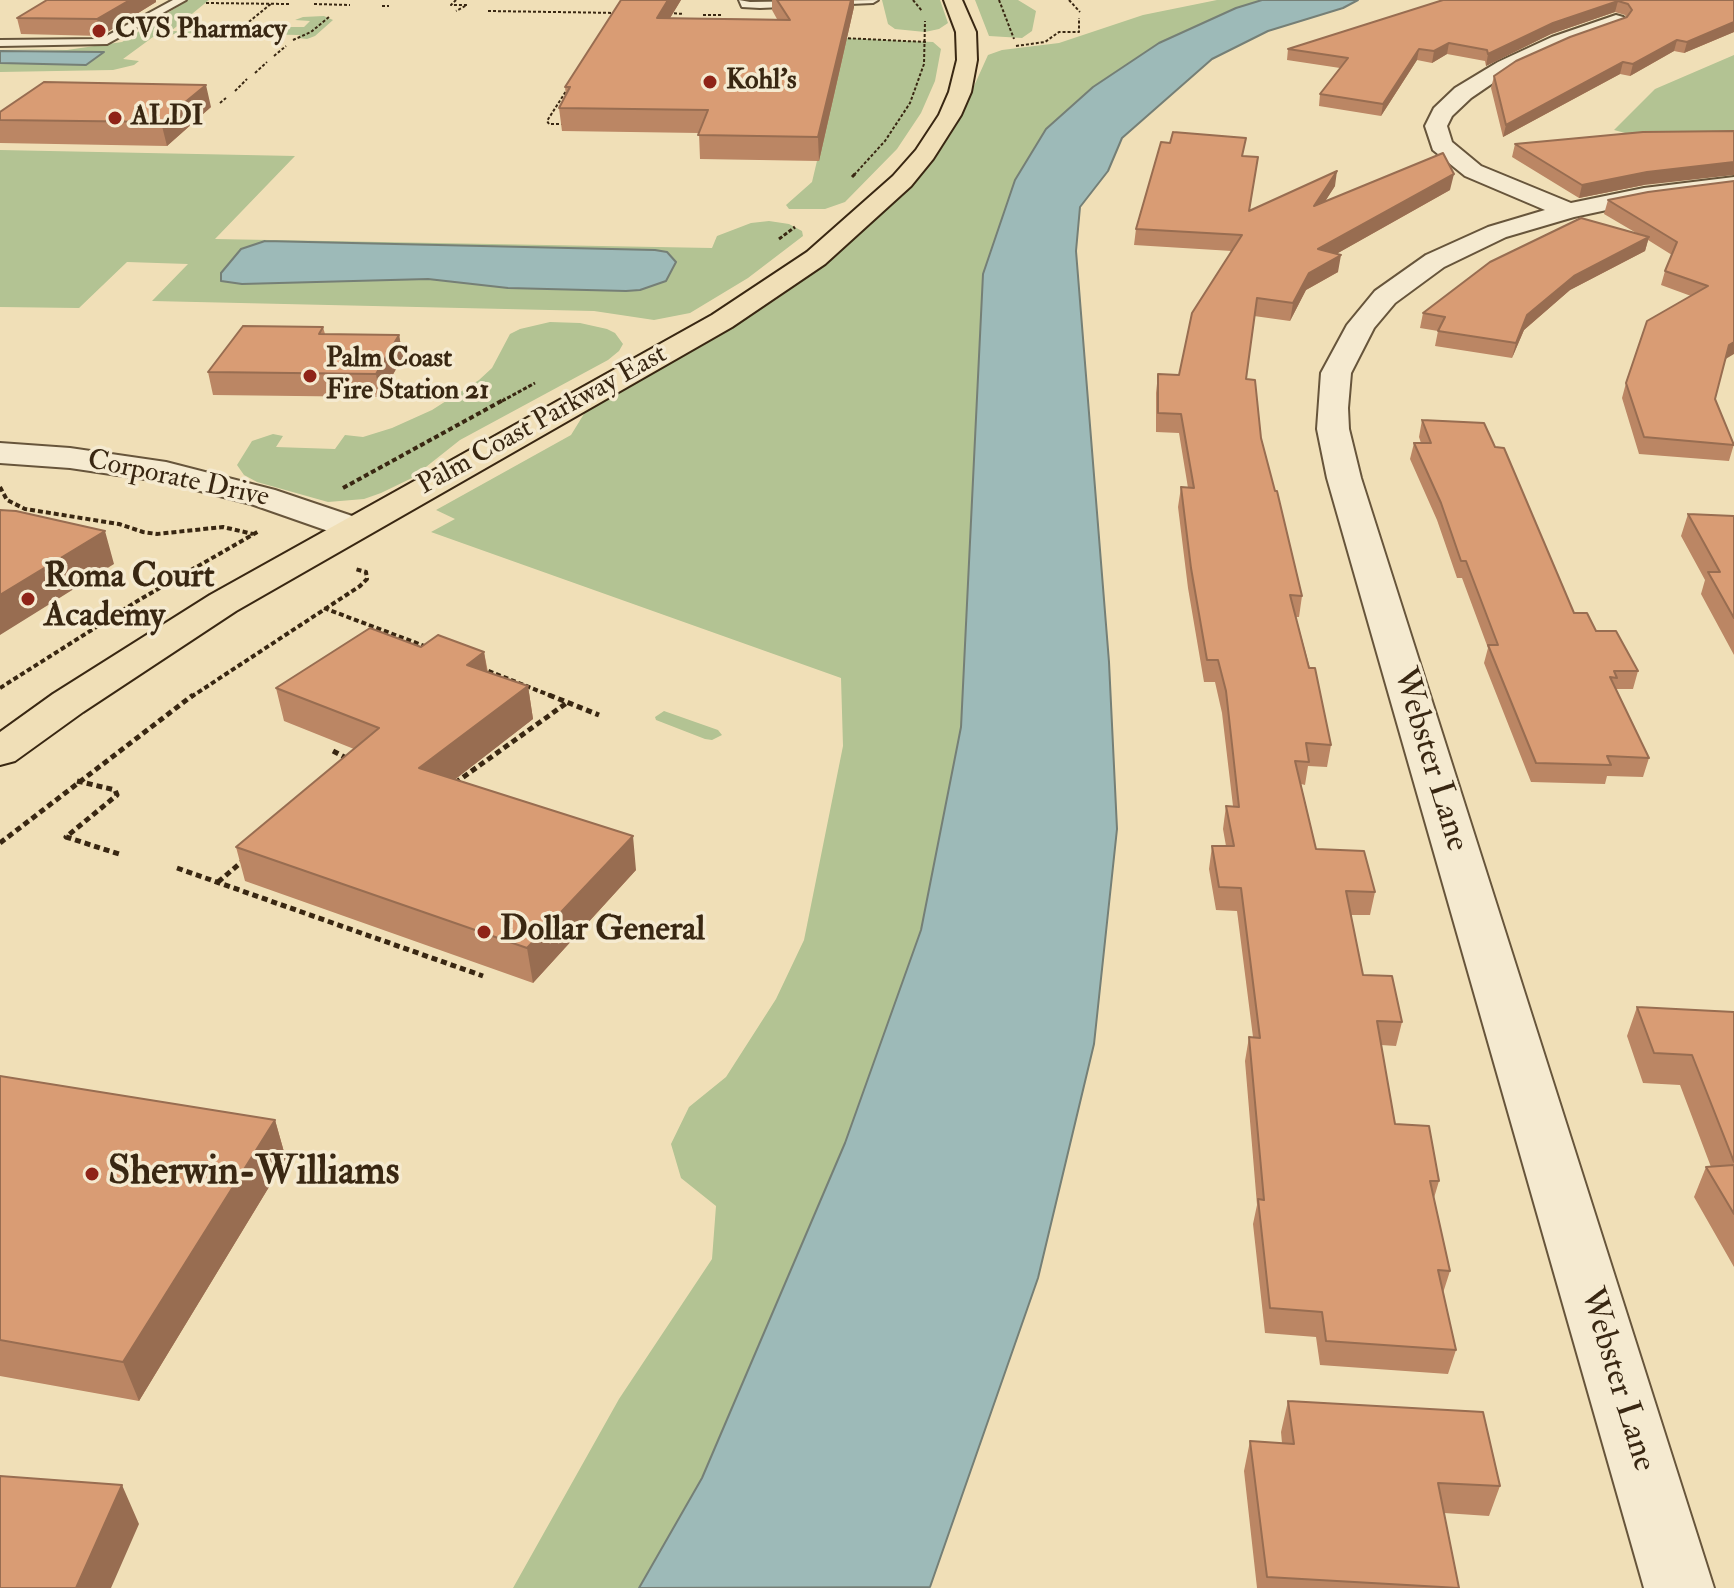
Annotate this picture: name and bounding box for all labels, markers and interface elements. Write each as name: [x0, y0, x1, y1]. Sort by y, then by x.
place label: CVS Pharmacy: [115, 14, 287, 48]
marker: CVS Pharmacy: [90, 22, 108, 40]
place label: Kohl's: [726, 65, 797, 99]
marker: Kohl's: [701, 73, 719, 91]
place label: ALDI: [131, 101, 203, 135]
marker: ALDI: [106, 109, 124, 127]
street label: Palm Coast Parkway East: [413, 338, 673, 504]
place label: Palm Coast Fire Station 21: [326, 343, 489, 409]
marker: Palm Coast Fire Station 21: [301, 367, 319, 385]
street label: Corporate Drive: [84, 444, 272, 516]
place label: Roma Court Academy: [44, 559, 214, 638]
marker: Roma Court Academy: [19, 590, 37, 608]
street label: Webster Lane: [1382, 663, 1476, 857]
place label: Dollar General: [500, 912, 705, 952]
marker: Dollar General: [475, 923, 493, 941]
place label: Sherwin-Williams: [108, 1150, 399, 1198]
marker: Sherwin-Williams: [83, 1165, 101, 1183]
street label: Webster Lane: [1569, 1283, 1663, 1477]

